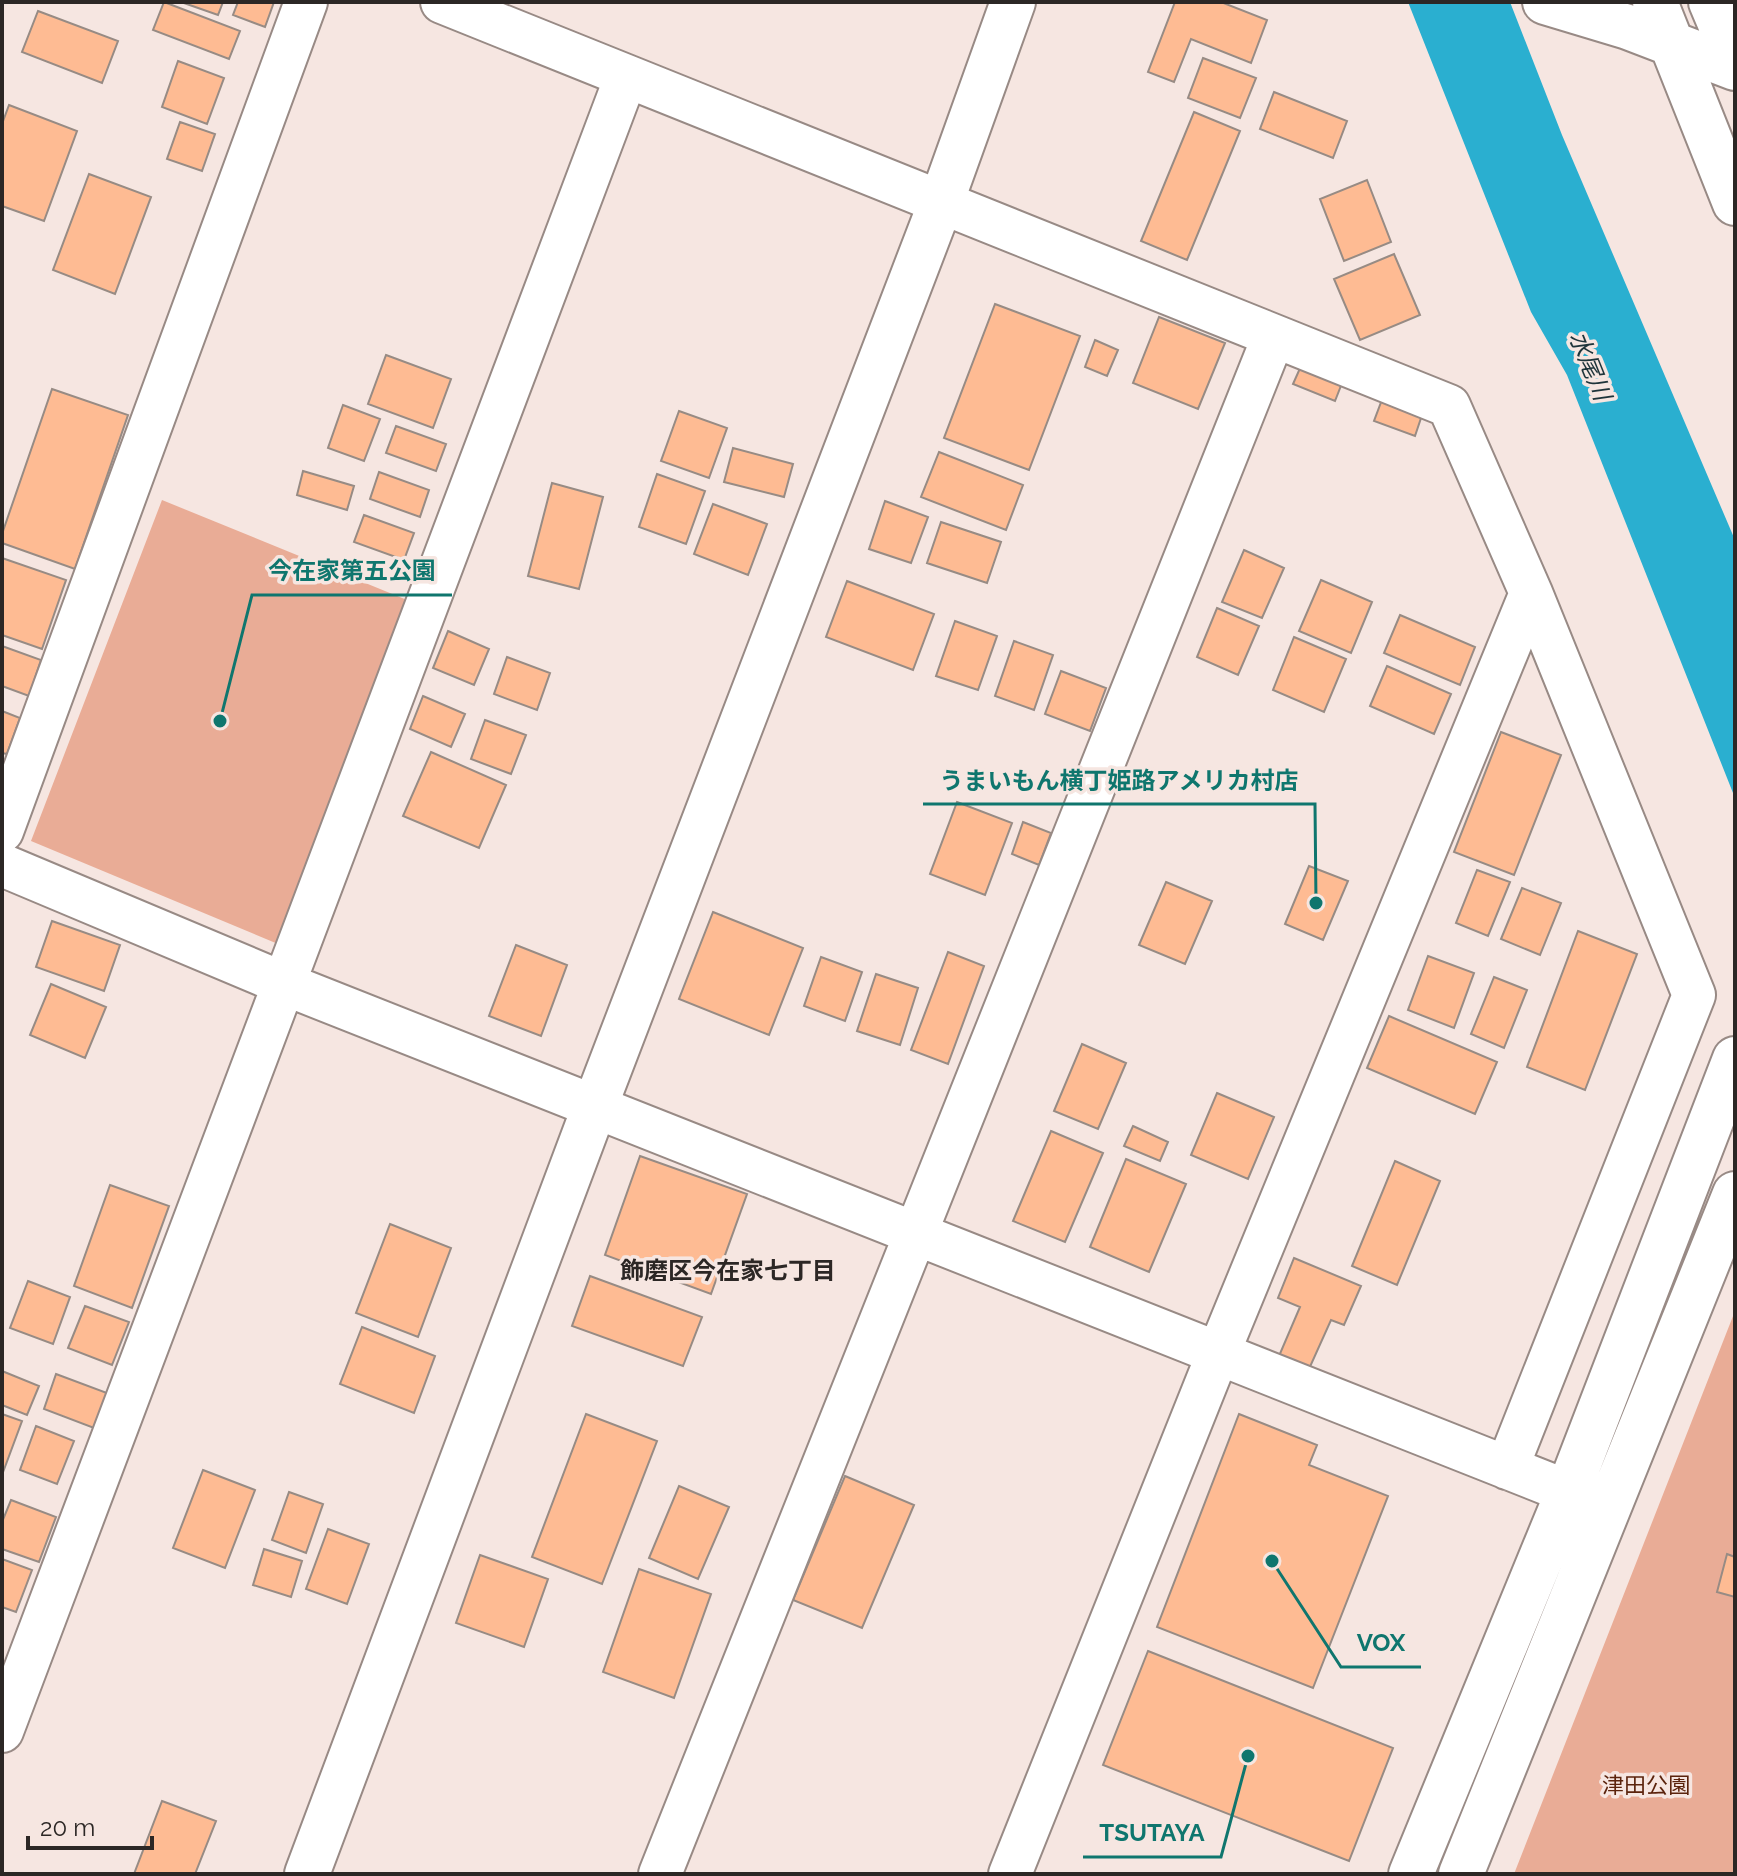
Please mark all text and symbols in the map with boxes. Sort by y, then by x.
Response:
water label: 水尾川 [1564,327,1619,407]
callout: 今在家第五公園 [252,547,452,595]
text: 今在家第五公園 [268,556,436,585]
callout: うまいもん横丁姫路アメリカ村店 [923,756,1315,804]
text: うまいもん横丁姫路アメリカ村店 [940,766,1298,795]
district label: 飾磨区今在家七丁目 [620,1256,836,1285]
callout: VOX [1341,1619,1421,1667]
text: VOX [1357,1628,1406,1657]
park label: 津田公園 [1602,1772,1690,1798]
scale bar [28,1800,152,1850]
callout: TSUTAYA [1083,1809,1221,1857]
text: 20 m [40,1813,95,1842]
text: TSUTAYA [1099,1818,1206,1847]

